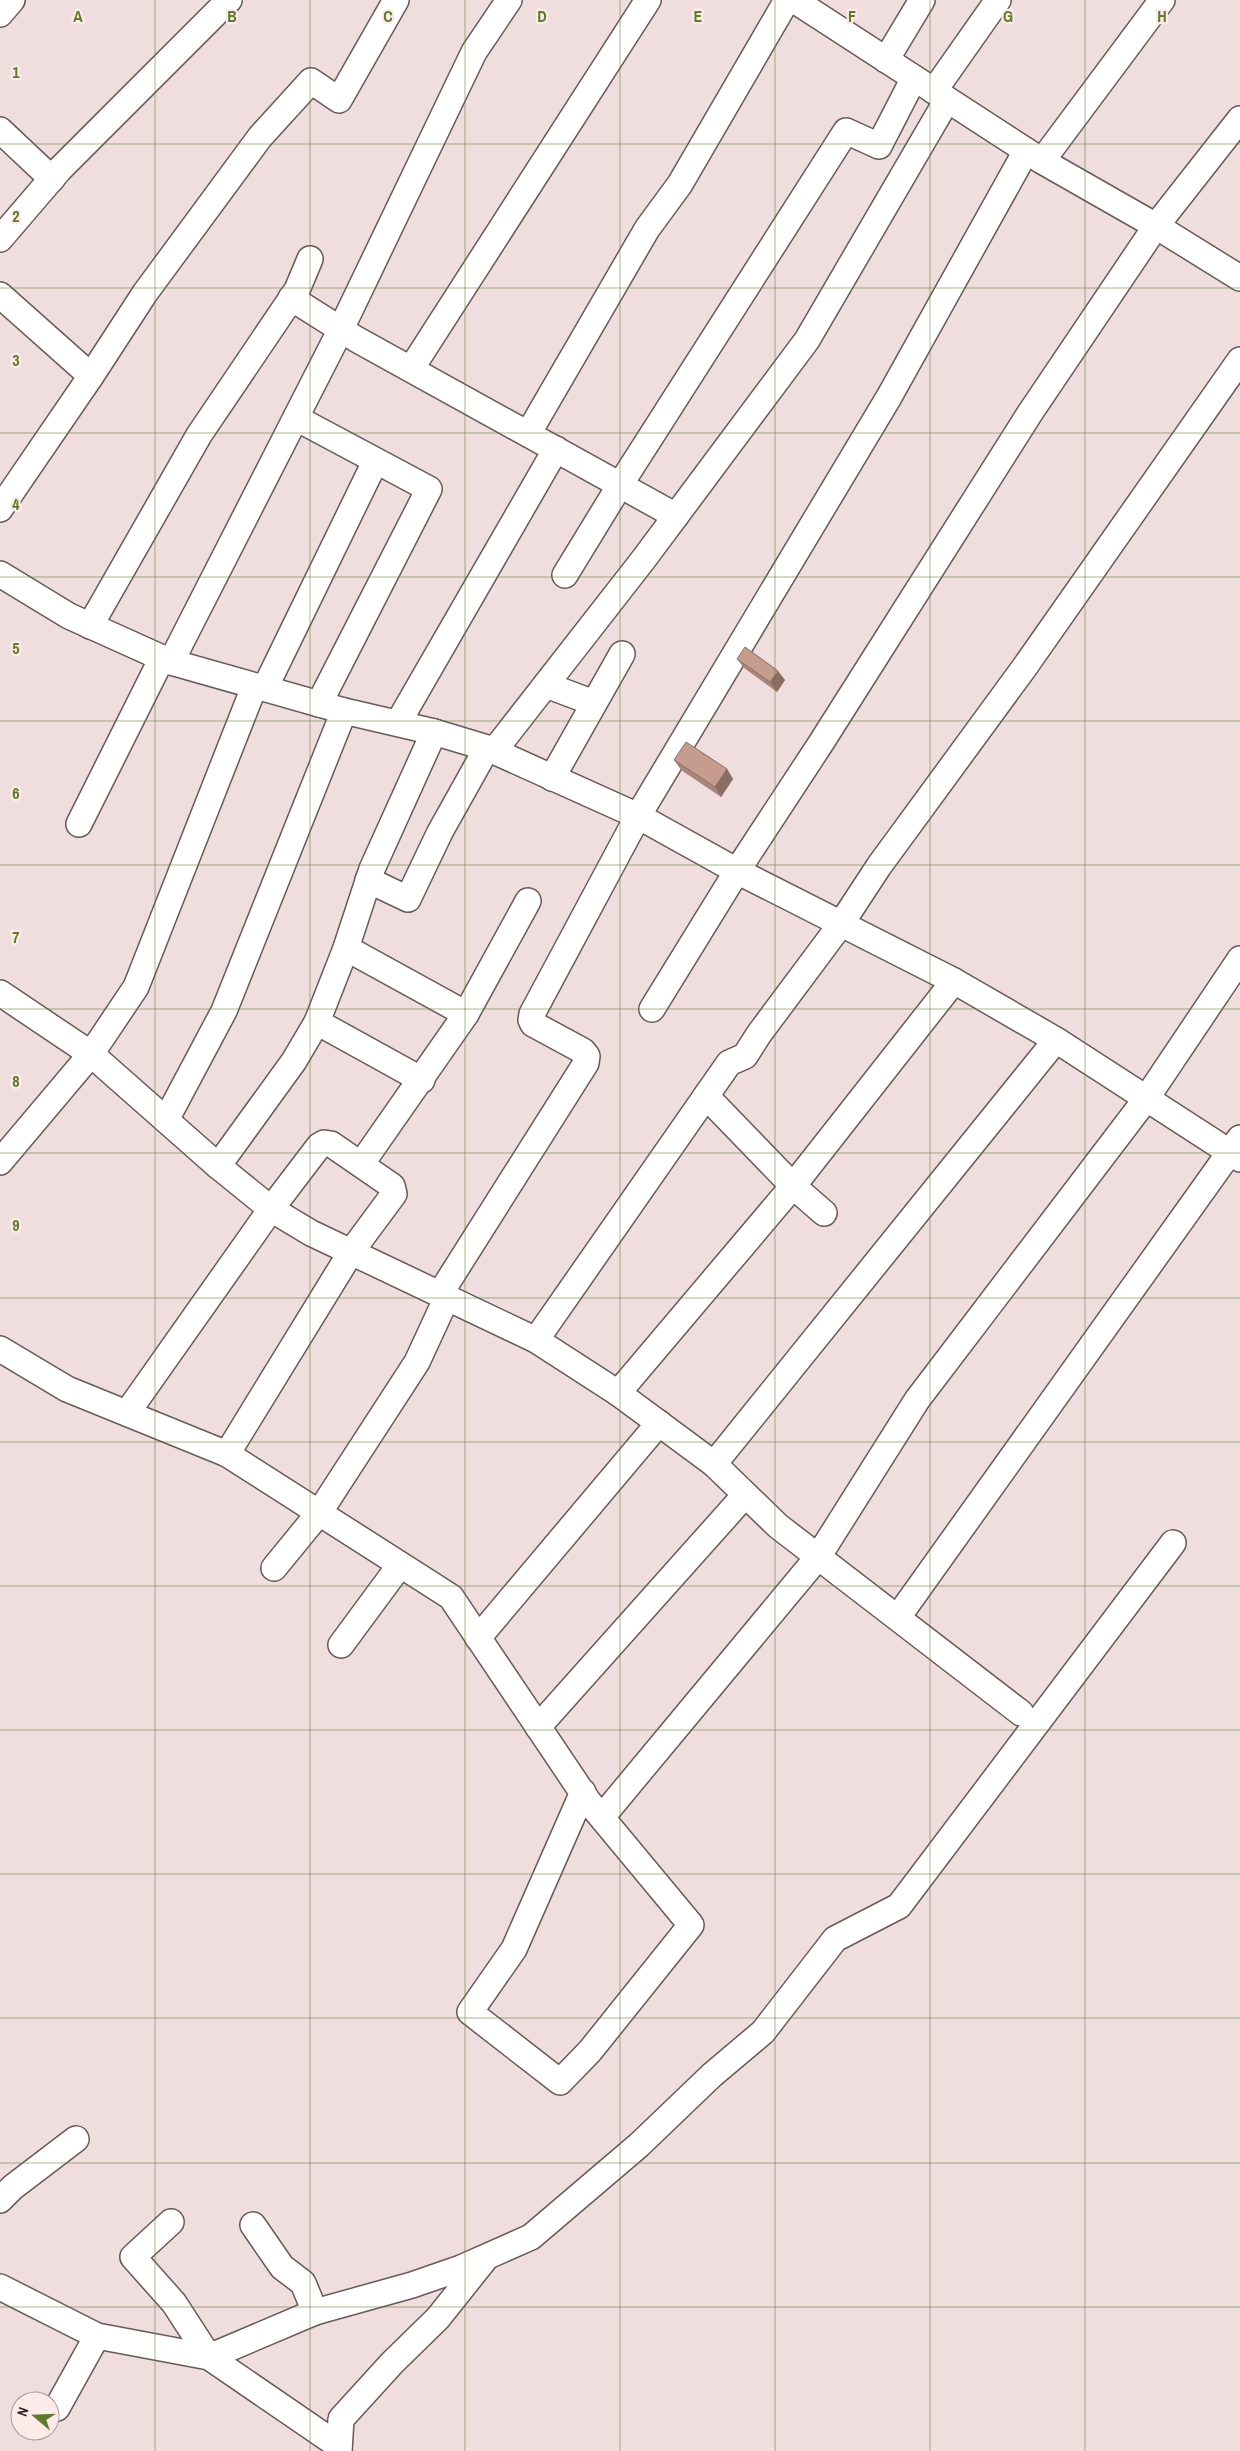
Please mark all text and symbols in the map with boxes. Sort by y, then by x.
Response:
text: A [73,5,83,27]
text: B [227,5,237,27]
text: C [383,5,393,27]
text: D [537,5,547,27]
text: E [694,5,703,27]
text: F [848,5,856,27]
text: G [1003,5,1013,27]
text: H [1157,5,1167,27]
text: 1 [12,61,20,83]
text: 2 [12,205,20,227]
text: 3 [12,349,20,371]
text: 4 [12,493,20,515]
text: 5 [12,637,20,659]
text: 6 [12,782,20,804]
text: 7 [12,926,20,948]
text: 8 [12,1070,20,1092]
text: 9 [12,1214,20,1236]
north arrow [10,2391,60,2441]
text: N [13,2405,33,2419]

